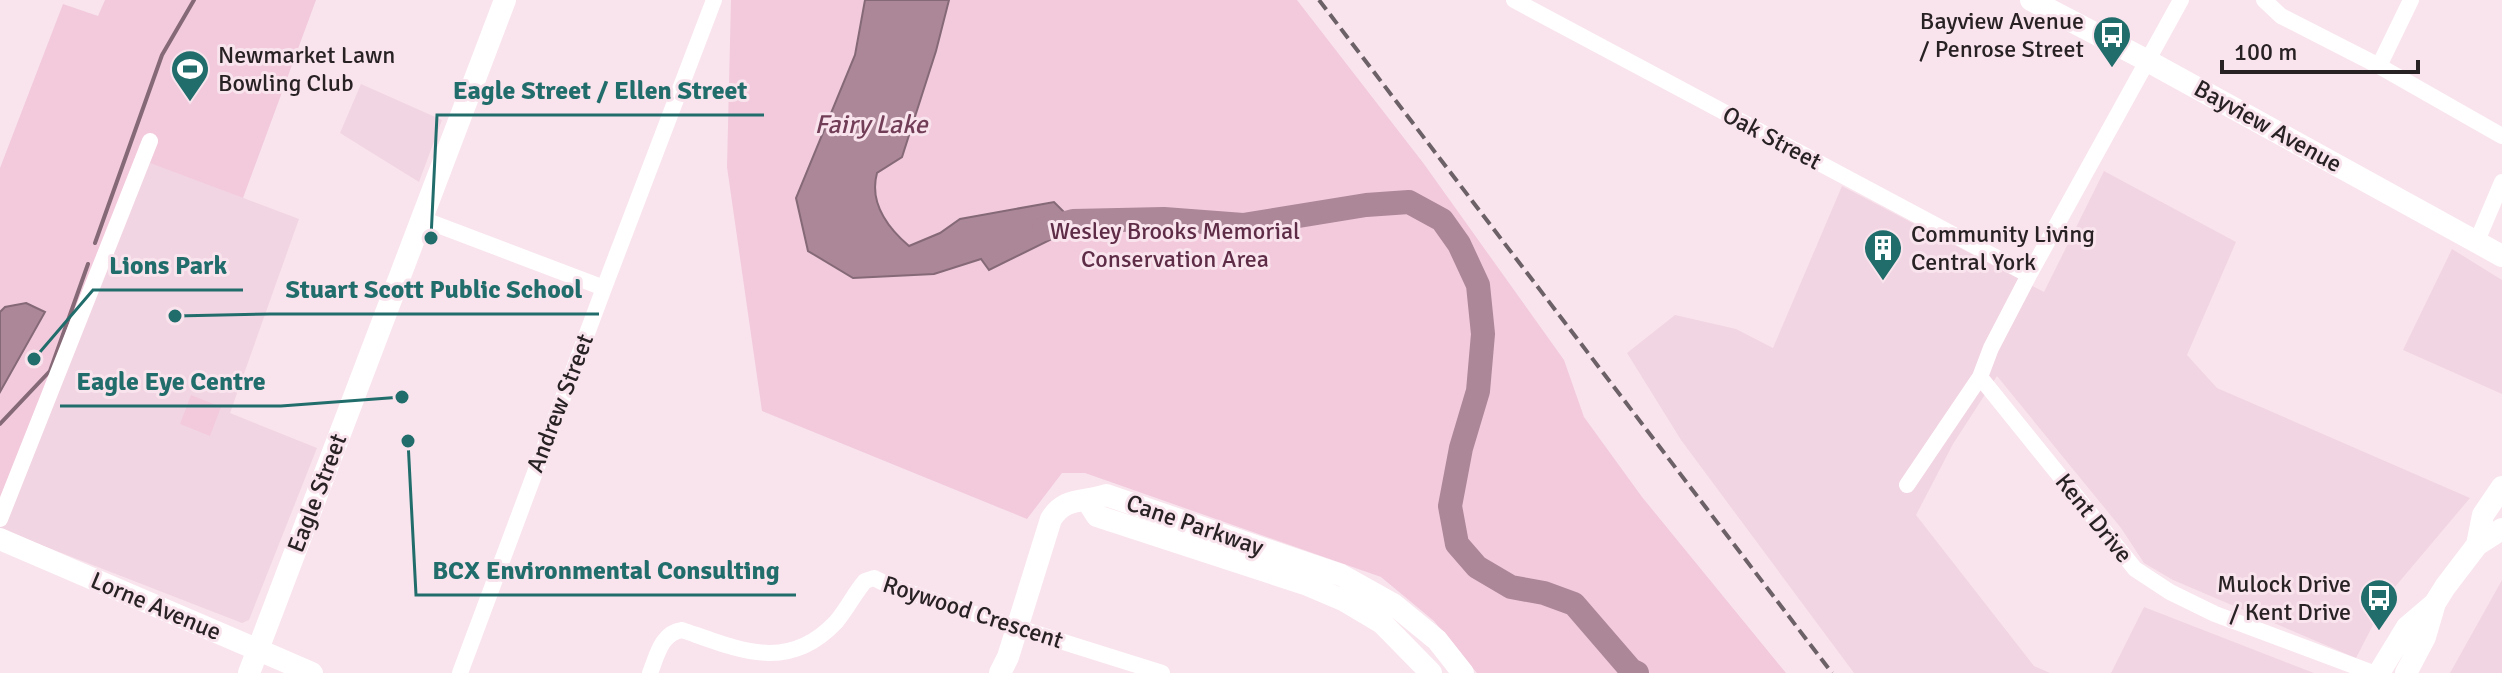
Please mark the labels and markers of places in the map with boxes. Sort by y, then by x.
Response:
place label: Bayview Avenue / Penrose Street [1919,6,2084,64]
bus stop icon: Bayview Avenue / Penrose Street [2091,14,2133,69]
place label: Newmarket Lawn Bowling Club [218,40,395,98]
sports icon: Newmarket Lawn Bowling Club [169,48,211,103]
callout: Eagle Street / Ellen Street [437,65,764,115]
place label: Community Living Central York [1911,219,2095,277]
building icon: Community Living Central York [1862,227,1904,282]
callout: Lions Park [93,240,243,290]
callout: Stuart Scott Public School [270,264,599,314]
callout: Eagle Eye Centre [60,356,281,406]
callout: BCX Environmental Consulting [416,545,796,595]
place label: Mulock Drive / Kent Drive [2217,569,2351,627]
bus stop icon: Mulock Drive / Kent Drive [2358,577,2400,632]

